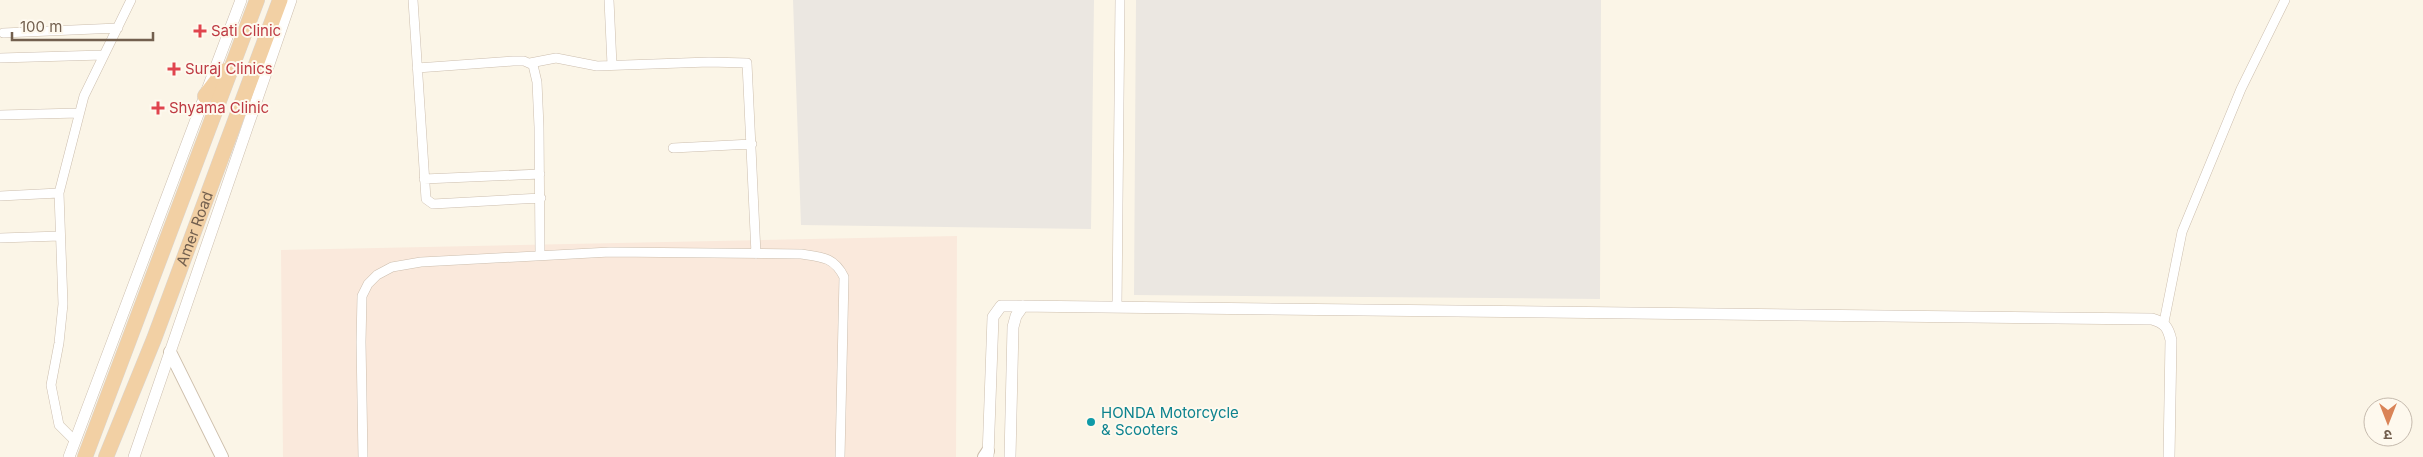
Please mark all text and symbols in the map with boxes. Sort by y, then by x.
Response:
scale bar [12,10,154,42]
text: 100 m [20,17,62,36]
place label: Sati Clinic [211,21,281,40]
marker: Sati Clinic [193,24,207,38]
place label: Suraj Clinics [185,59,273,78]
marker: Suraj Clinics [167,62,181,76]
place label: Shyama Clinic [169,98,269,117]
marker: Shyama Clinic [151,101,165,115]
street label: Amer Road [172,189,217,269]
north arrow [2363,397,2413,447]
place label: HONDA Motorcycle & Scooters [1101,403,1239,439]
marker: HONDA Motorcycle & Scooters [1085,416,1097,428]
text: उ [2383,427,2392,444]

